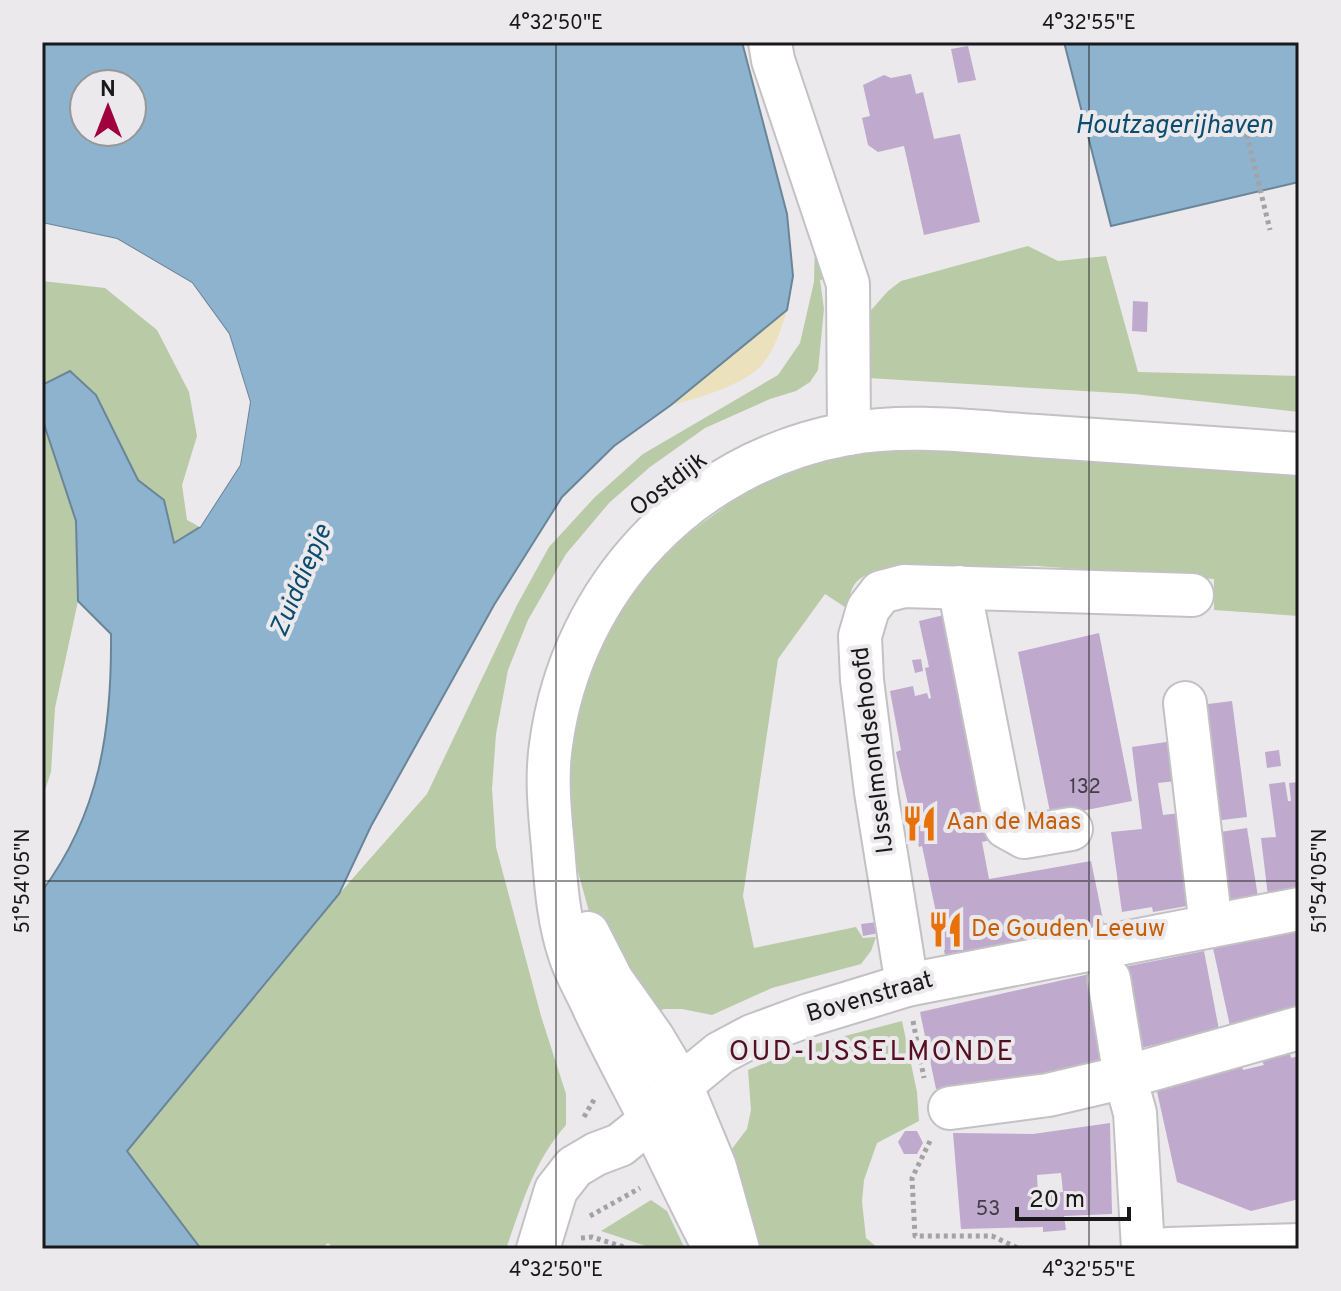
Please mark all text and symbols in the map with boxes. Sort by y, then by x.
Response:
text: 4°32'50"E [509,11,603,37]
text: 4°32'55"E [1042,11,1136,37]
north arrow [68,68,148,148]
text: N [100,77,116,104]
water label: Houtzagerijhaven [1075,110,1273,143]
street label: Oostdijk [624,446,714,524]
water label: Zuiddiepje [264,519,341,642]
street label: IJsselmondsehoofd [846,645,902,855]
house number: 132 [1069,775,1101,801]
restaurant icon: Aan de Maas [901,804,939,842]
place label: Aan de Maas [946,808,1082,838]
text: 51°54'05"N [11,828,37,934]
text: 51°54'05"N [1308,828,1334,934]
restaurant icon: De Gouden Leeuw [926,911,964,949]
place label: De Gouden Leeuw [971,915,1165,945]
street label: Bovenstraat [803,966,937,1030]
district label: OUD-IJSSELMONDE [729,1035,1015,1071]
scale bar [1017,1171,1129,1221]
text: 20 m [1029,1186,1085,1216]
house number: 53 [976,1197,1000,1223]
text: 4°32'50"E [509,1258,603,1284]
text: 4°32'55"E [1042,1258,1136,1284]

